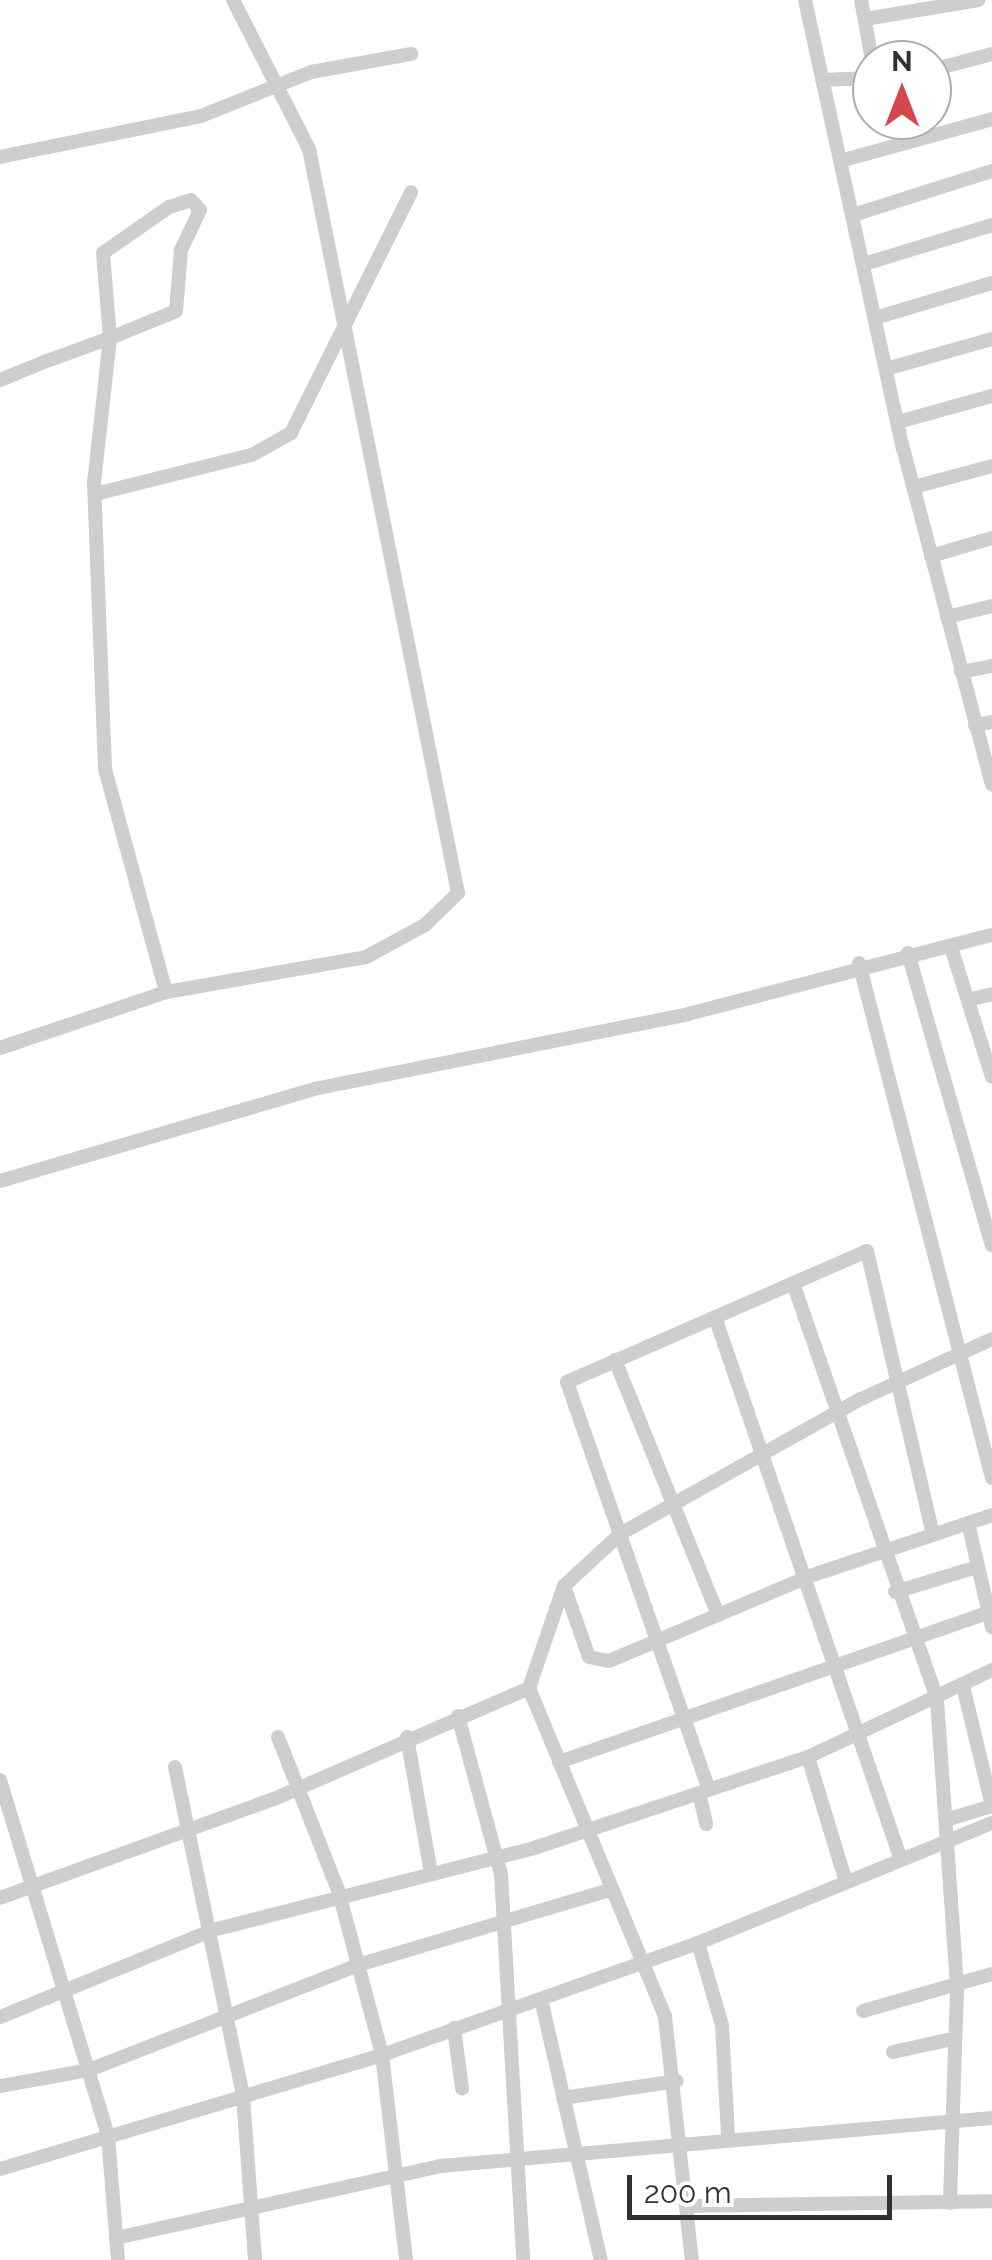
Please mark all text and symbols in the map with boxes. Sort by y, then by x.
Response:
north arrow [852,40,952,140]
text: N [891,45,913,78]
scale bar [632,2155,897,2217]
text: 200 m [644,2175,732,2210]

